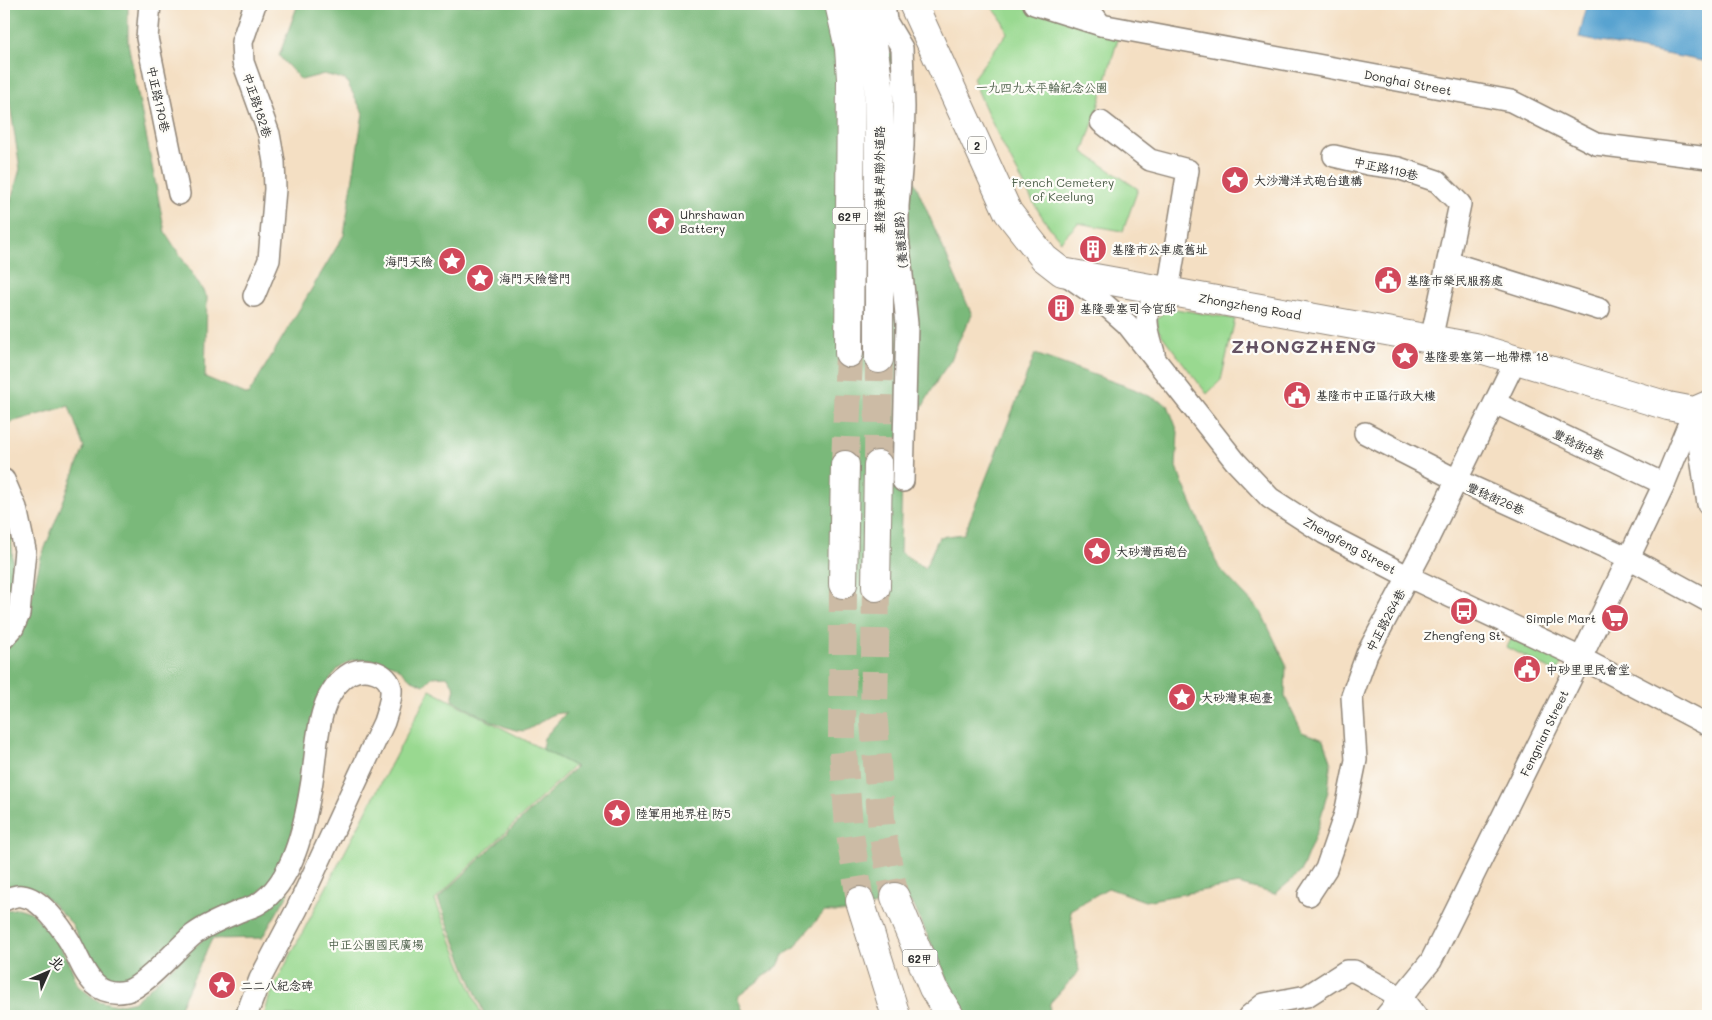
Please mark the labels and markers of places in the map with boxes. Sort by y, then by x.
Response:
place icon: 大沙灣洋式砲台遺構 [1220,165,1250,195]
place label: 大沙灣洋式砲台遺構 [1254,172,1363,188]
place icon: Uhrshawan Battery [646,206,676,236]
place label: Uhrshawan Battery [680,206,744,236]
building icon: 基隆市公車處舊址 [1078,234,1108,264]
place label: 基隆市公車處舊址 [1112,241,1208,257]
place icon: 海門天險 [437,246,467,276]
place label: 海門天險 [385,253,433,269]
place icon: 海門天險營門 [465,263,495,293]
public building icon: 基隆市榮民服務處 [1373,265,1403,295]
place label: 海門天險營門 [499,270,571,286]
place label: 基隆市榮民服務處 [1407,272,1503,288]
building icon: 基隆要塞司令官邸 [1046,293,1076,323]
place label: 基隆要塞司令官邸 [1080,300,1176,316]
place icon: 基隆要塞第一地帶標 18 [1390,341,1420,371]
place label: 基隆要塞第一地帶標 18 [1424,348,1548,364]
public building icon: 基隆市中正區行政大樓 [1282,380,1312,410]
place label: 基隆市中正區行政大樓 [1316,387,1436,403]
place icon: 大砂灣西砲台 [1082,536,1112,566]
place label: 大砂灣西砲台 [1116,543,1188,559]
bus stop icon: Zhengfeng St. [1449,596,1479,626]
supermarket icon: Simple Mart [1600,603,1630,633]
place label: Simple Mart [1526,610,1596,626]
place label: Zhengfeng St. [1423,627,1505,643]
public building icon: 中砂里里民會堂 [1512,654,1542,684]
place label: 中砂里里民會堂 [1546,661,1630,677]
place icon: 大砂灣東砲臺 [1167,682,1197,712]
place label: 大砂灣東砲臺 [1201,689,1273,705]
place icon: 陸軍用地界柱 防5 [602,798,632,828]
place label: 陸軍用地界柱 防5 [636,805,731,821]
place icon: 二二八紀念碑 [207,970,237,1000]
place label: 二二八紀念碑 [241,977,313,993]

